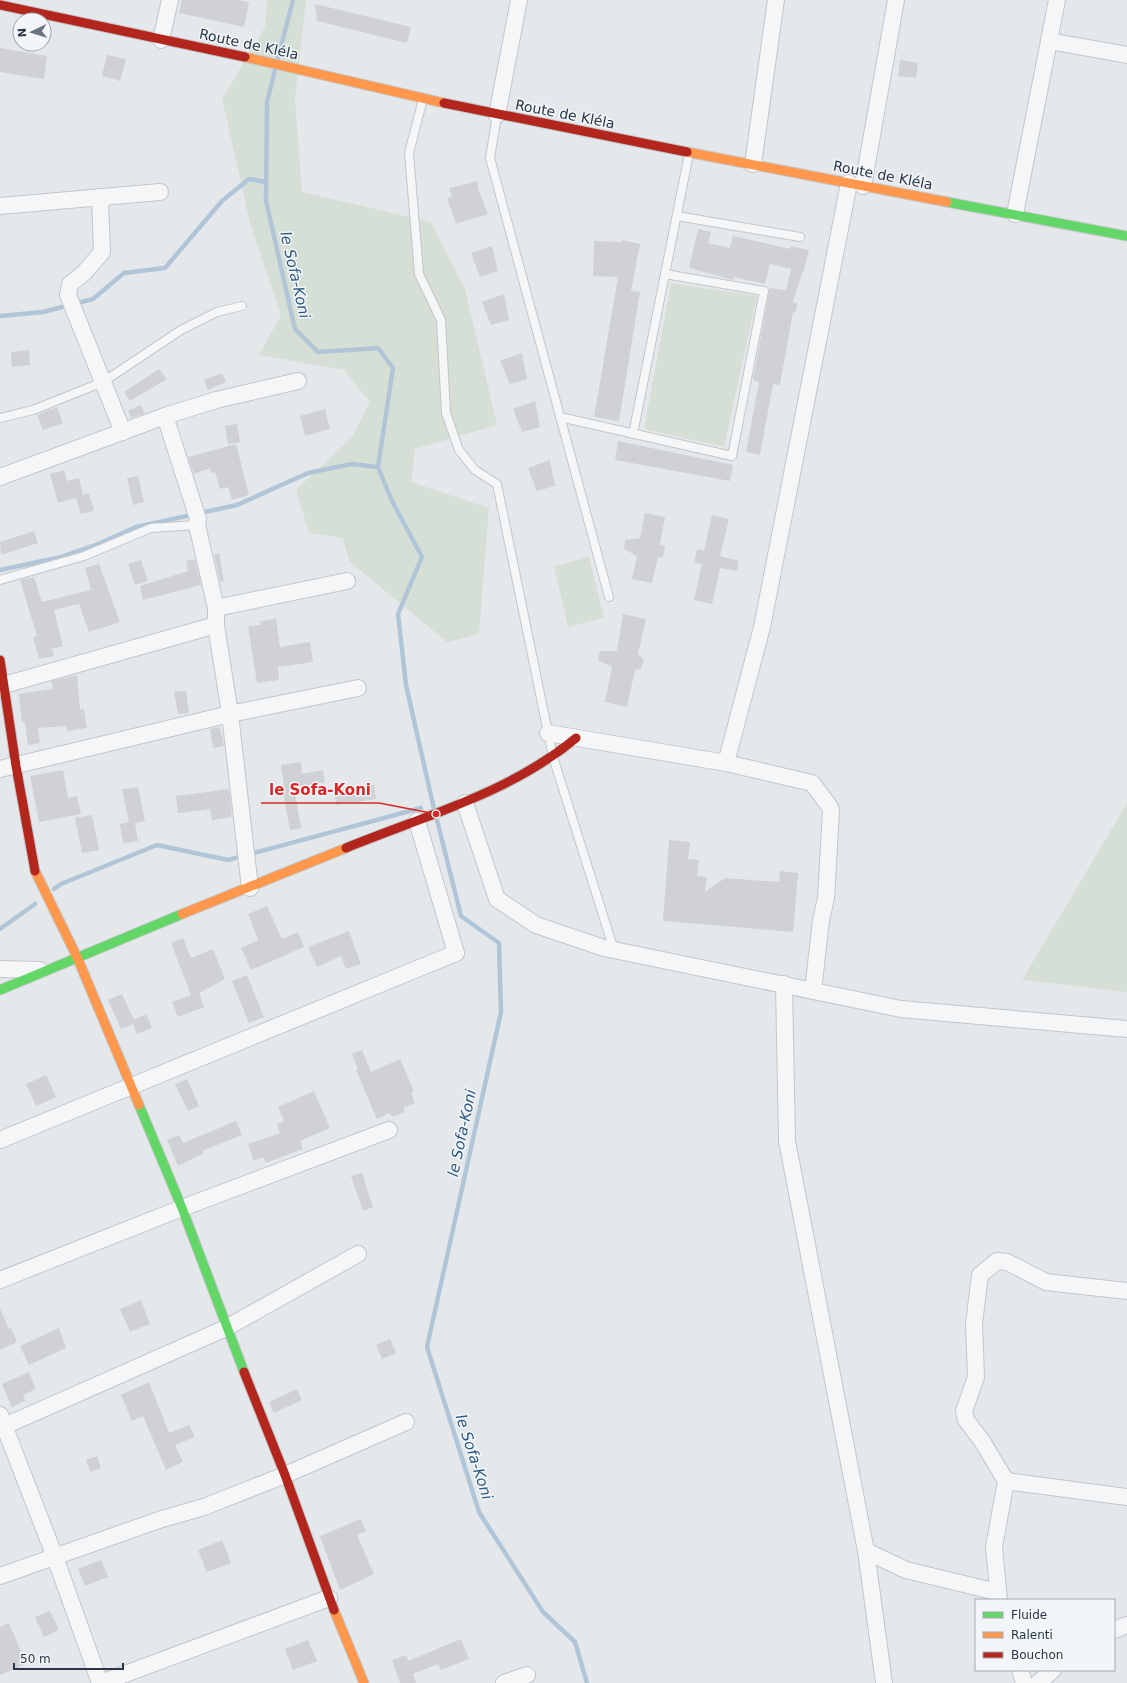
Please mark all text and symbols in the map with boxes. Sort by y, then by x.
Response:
north arrow [12,12,52,52]
street label: Route de Kléla [198,26,300,62]
text: N [16,28,29,38]
street label: Route de Kléla [514,96,616,132]
street label: Route de Kléla [832,157,934,193]
water label: le Sofa-Koni [276,230,314,321]
callout: le Sofa-Koni [261,776,379,803]
text: le Sofa-Koni [269,781,371,799]
water label: le Sofa-Koni [444,1087,480,1178]
water label: le Sofa-Koni [452,1412,497,1503]
legend [975,1599,1115,1671]
text: Fluide [1011,1608,1047,1622]
text: Ralenti [1011,1628,1053,1642]
scale bar [14,1645,123,1671]
text: Bouchon [1011,1648,1063,1662]
text: 50 m [20,1652,51,1666]

